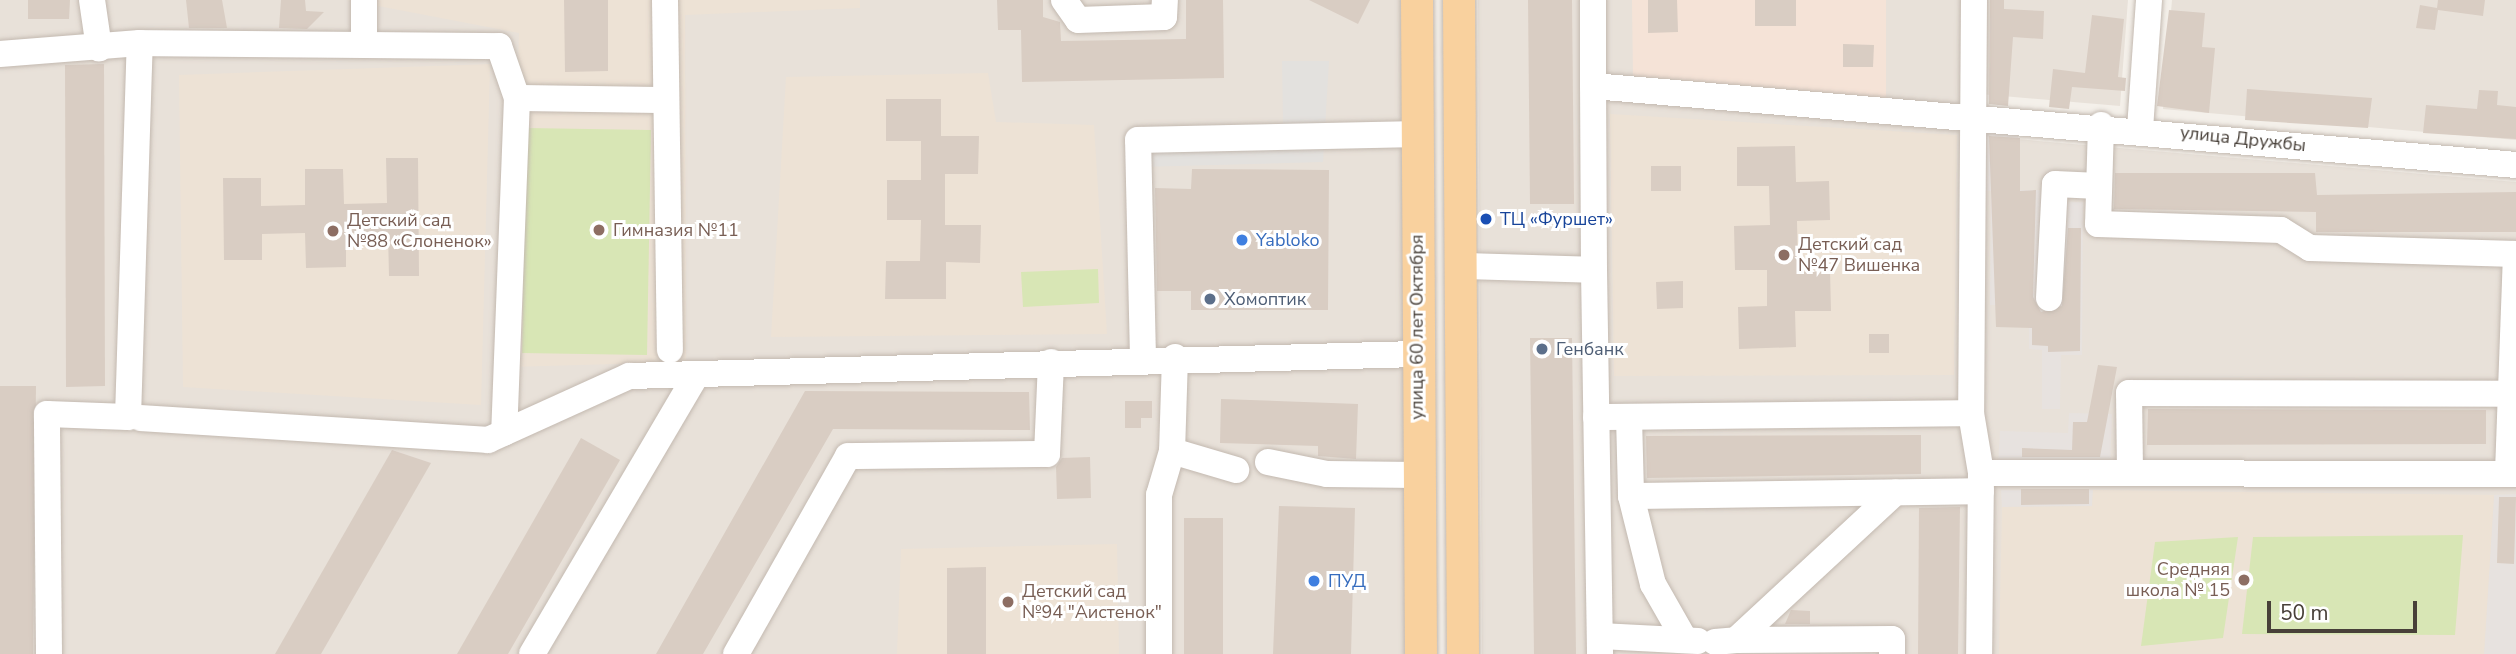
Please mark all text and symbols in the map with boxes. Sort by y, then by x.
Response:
street label: улица Дружбы [2179,122,2307,156]
place label: ТЦ «Фуршет» [1500,208,1613,230]
place label: Детский сад №88 «Слоненок» [347,210,492,252]
marker: ТЦ «Фуршет» [1478,211,1494,227]
place label: Гимназия №11 [613,219,739,241]
marker: Гимназия №11 [591,222,607,238]
marker: Детский сад №88 «Слоненок» [325,223,341,239]
place label: Yabloko [1256,229,1319,251]
marker: Yabloko [1234,232,1250,248]
street label: улица 60 лет Октября [1406,234,1428,420]
place label: Детский сад №47 Вишенка [1798,234,1920,276]
marker: Детский сад №47 Вишенка [1776,247,1792,263]
place label: Хомоптик [1224,288,1306,310]
marker: Хомоптик [1202,291,1218,307]
place label: Генбанк [1556,338,1624,360]
marker: Генбанк [1534,341,1550,357]
place label: Средняя школа № 15 [2126,559,2230,602]
place label: ПУД [1328,570,1366,592]
marker: Средняя школа № 15 [2236,572,2252,588]
marker: ПУД [1306,573,1322,589]
place label: Детский сад №94 "Аистенок" [1022,581,1162,624]
scale bar [2271,588,2422,632]
marker: Детский сад №94 "Аистенок" [1000,594,1016,610]
text: 50 m [2280,599,2329,627]

